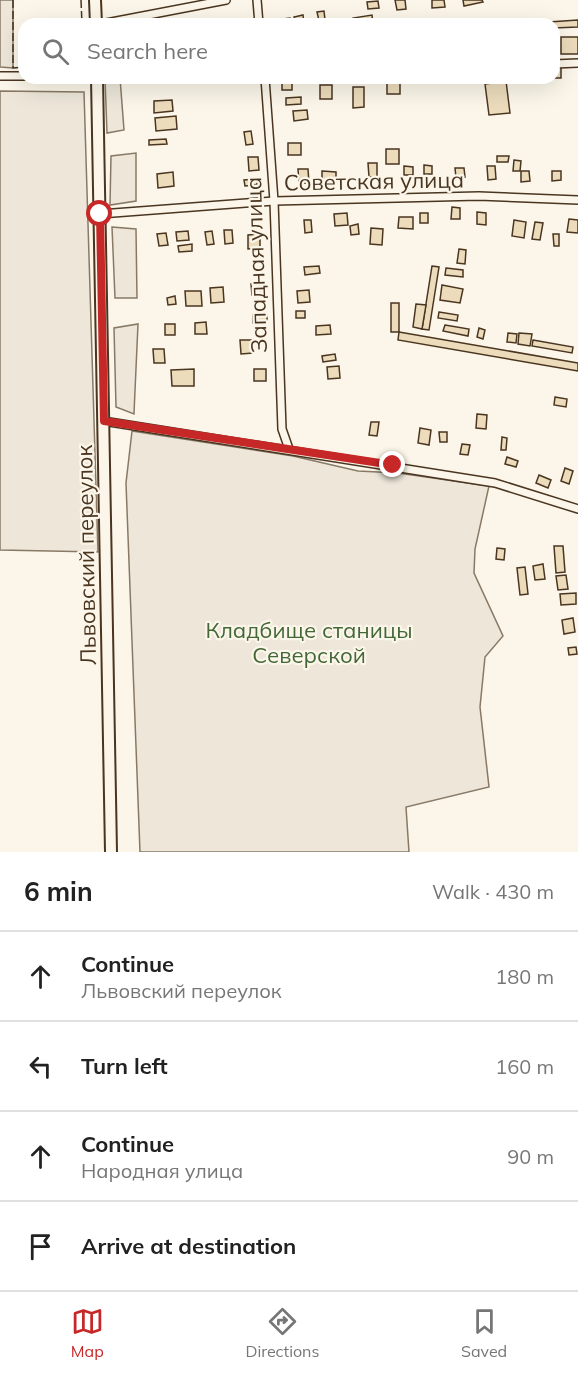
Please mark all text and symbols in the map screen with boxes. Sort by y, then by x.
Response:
search box [18,18,560,84]
icon: search [39,35,72,68]
text: Search here [87,37,208,65]
street label: Советская улица [284,165,464,197]
street label: Западная улица [239,176,273,354]
route start [86,200,112,226]
street label: Львовский переулок [70,444,102,666]
route end [379,451,405,477]
park label: Кладбище станицы Северской [205,616,413,669]
text: 6 min [24,875,93,908]
text: Walk · 430 m [432,879,554,904]
text: Continue [81,950,174,978]
icon: ahead [24,960,57,993]
text: 180 m [495,964,554,989]
text: Львовский переулок [81,978,282,1003]
icon: left [24,1050,57,1083]
text: Turn left [81,1052,168,1080]
text: 160 m [495,1054,554,1079]
text: Continue [81,1130,174,1158]
icon: ahead [24,1140,57,1173]
text: 90 m [507,1144,554,1169]
text: Народная улица [81,1158,243,1183]
icon: arrive [24,1230,57,1263]
text: Arrive at destination [81,1232,296,1260]
tab: Map [71,1305,104,1361]
tab: Directions [245,1305,319,1361]
tab: Saved [461,1305,507,1361]

